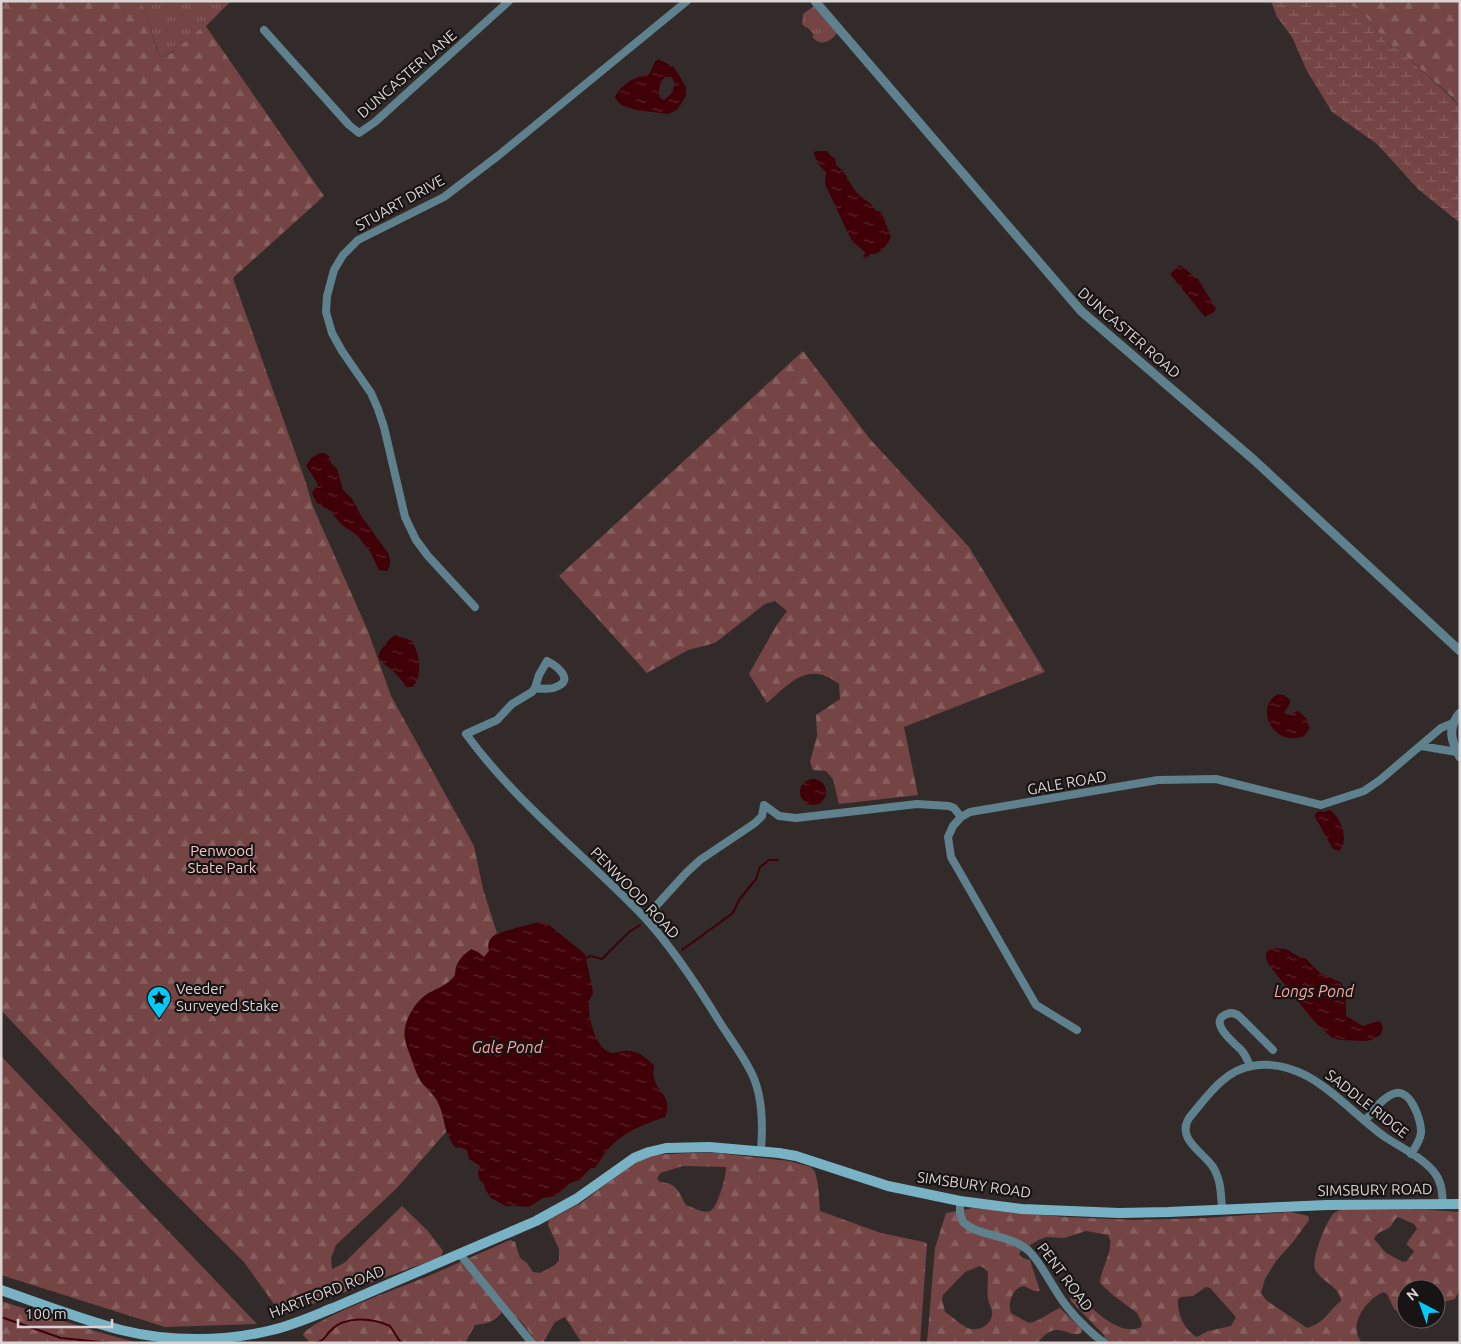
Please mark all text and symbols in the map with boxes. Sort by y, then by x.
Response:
street label: DUNCASTER LANE [354,26,460,121]
street label: STUART DRIVE [352,171,447,234]
street label: DUNCASTER ROAD [1075,284,1184,382]
street label: GALE ROAD [1026,767,1108,798]
park label: Penwood State Park [188,842,257,876]
street label: PENWOOD ROAD [587,843,683,942]
place label: Veeder Surveyed Stake [176,980,279,1014]
water label: Longs Pond [1274,982,1355,1000]
place icon: Veeder Surveyed Stake [146,985,172,1019]
water label: Gale Pond [471,1038,544,1056]
street label: SADDLE RIDGE [1323,1066,1412,1141]
street label: SIMSBURY ROAD [916,1168,1032,1201]
street label: SIMSBURY ROAD [1317,1180,1433,1199]
street label: PENT ROAD [1034,1239,1097,1314]
street label: HARTFORD ROAD [267,1262,387,1321]
north arrow [1396,1279,1446,1329]
text: N [1403,1285,1422,1304]
scale bar [18,1296,111,1328]
text: 100 m [25,1305,67,1322]

